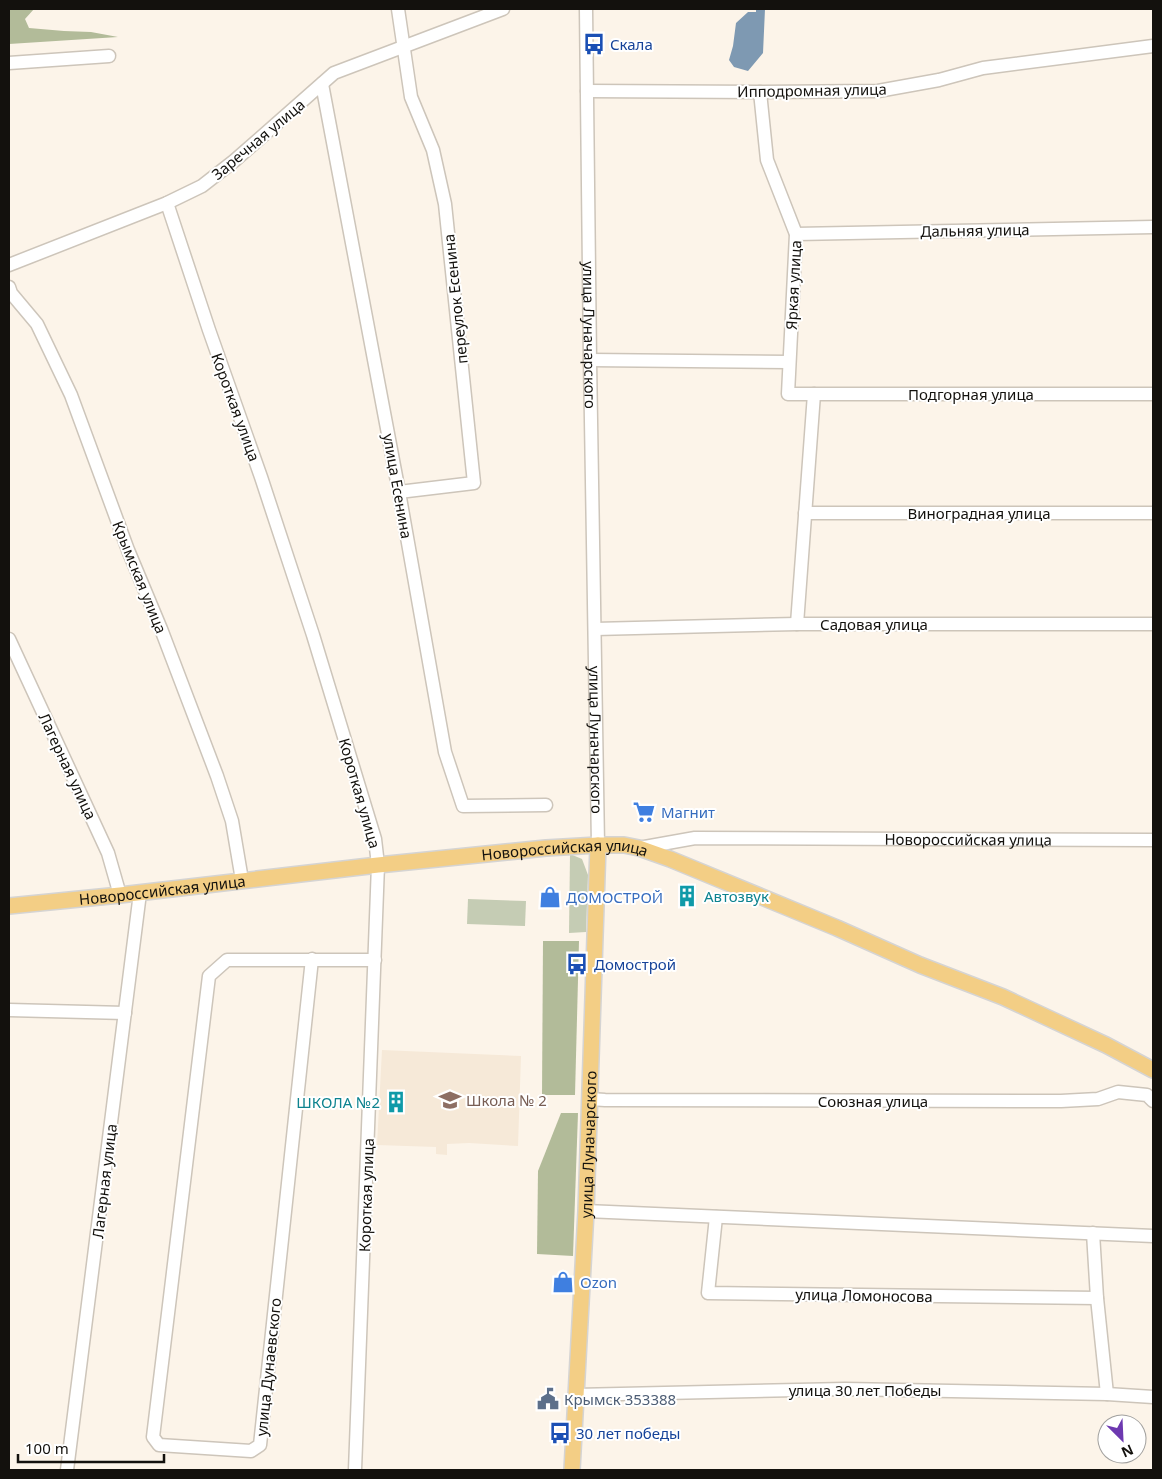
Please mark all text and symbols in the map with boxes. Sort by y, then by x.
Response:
bus stop icon: Скала [581,31,607,57]
place label: Скала [610,34,653,54]
street label: Ипподромная улица [737,79,887,101]
street label: Заречная улица [207,94,309,184]
street label: Дальняя улица [920,219,1030,241]
street label: переулок Есенина [438,233,472,365]
street label: Яркая улица [781,240,805,330]
street label: улица Луначарского [579,261,601,409]
street label: Короткая улица [207,350,265,464]
street label: Подгорная улица [908,384,1034,404]
street label: улица Есенина [379,432,417,540]
street label: Виноградная улица [908,503,1050,523]
street label: Крымская улица [108,518,172,636]
street label: Садовая улица [820,614,928,634]
street label: улица Луначарского [585,666,607,814]
street label: Лагерная улица [35,710,101,822]
street label: Короткая улица [335,735,385,851]
supermarket icon: Магнит [631,799,657,825]
place label: Магнит [661,802,715,822]
street label: Новороссийская улица [884,829,1052,850]
street label: Новороссийская улица [480,835,651,864]
street label: Новороссийская улица [78,870,246,909]
building icon: Автозвук [674,883,700,909]
shop icon: ДОМОСТРОЙ [537,884,563,910]
place label: Автозвук [704,886,769,906]
place label: ДОМОСТРОЙ [566,887,663,907]
bus stop icon: Домострой [564,951,590,977]
place label: Домострой [594,954,676,974]
street label: улица Луначарского [576,1070,601,1219]
school or university icon: Школа № 2 [437,1087,463,1113]
building icon: ШКОЛА №2 [383,1089,409,1115]
place label: Школа № 2 [466,1090,547,1110]
street label: Союзная улица [818,1091,928,1111]
place label: ШКОЛА №2 [296,1092,380,1112]
street label: Лагерная улица [87,1123,121,1239]
street label: Короткая улица [354,1138,378,1252]
shop icon: Ozon [550,1269,576,1295]
place label: Ozon [580,1272,617,1292]
street label: улица Ломоносова [795,1284,933,1306]
street label: улица Дунаевского [251,1297,285,1437]
street label: улица 30 лет Победы [789,1380,941,1400]
public building icon: Крымск 353388 [535,1386,561,1412]
place label: Крымск 353388 [564,1389,676,1409]
north arrow [1097,1414,1147,1464]
bus stop icon: 30 лет победы [547,1420,573,1446]
place label: 30 лет победы [576,1423,680,1443]
scale bar [18,1432,164,1464]
text: 100 m [25,1438,69,1458]
text: N [1118,1440,1137,1462]

